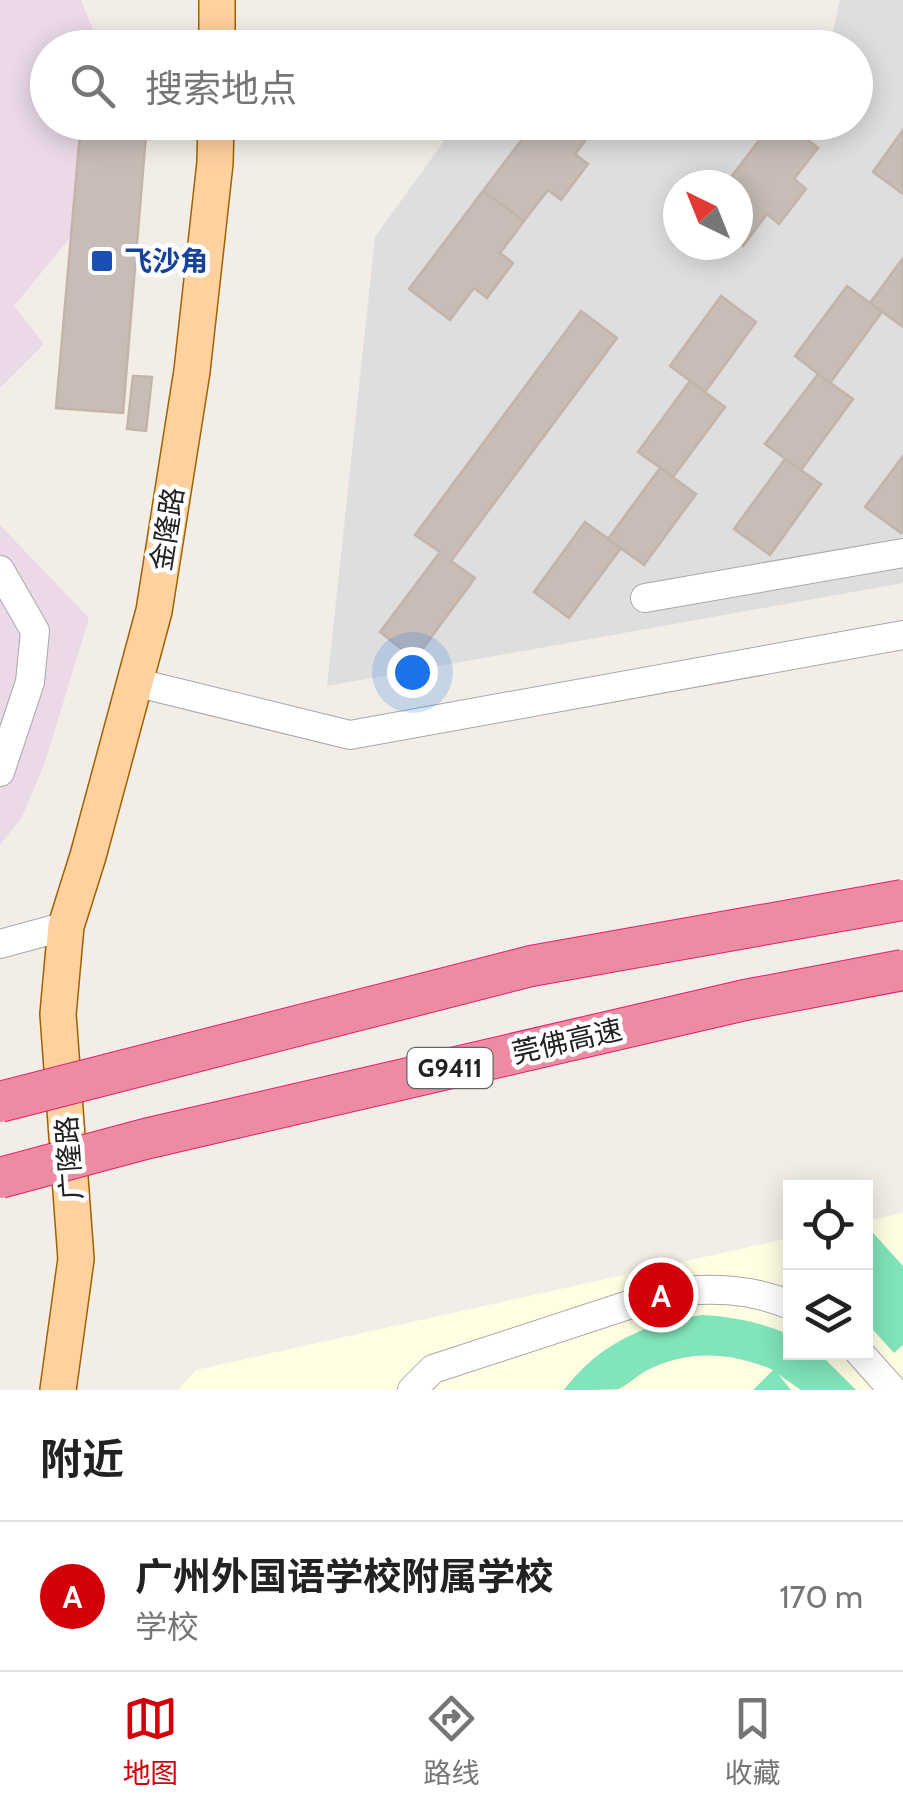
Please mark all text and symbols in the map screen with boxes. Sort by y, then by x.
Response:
search box [30,30,873,140]
icon: search [65,58,120,113]
text: 搜索地点 [145,65,297,112]
north arrow [663,170,753,260]
place label: 飞沙角 [124,244,208,278]
marker: 飞沙角 [89,248,115,274]
street label: 金隆路 [144,485,190,573]
your location [387,647,438,698]
street label: 莞佛高速 [509,1012,625,1070]
road number: G9411 [408,1048,492,1088]
street label: 广隆路 [49,1115,89,1201]
map controls [783,1180,873,1360]
button: locate [783,1180,873,1270]
pin: A [628,1258,694,1332]
button: layers [783,1270,873,1360]
text: 附近 [40,1433,124,1485]
text: 广州外国语学校附属学校 [135,1553,553,1600]
text: A [62,1577,83,1616]
text: 170 m [779,1577,863,1616]
text: 学校 [135,1607,199,1646]
tab: 地图 [122,1691,179,1791]
tab: 路线 [423,1691,480,1791]
tab: 收藏 [724,1691,781,1791]

